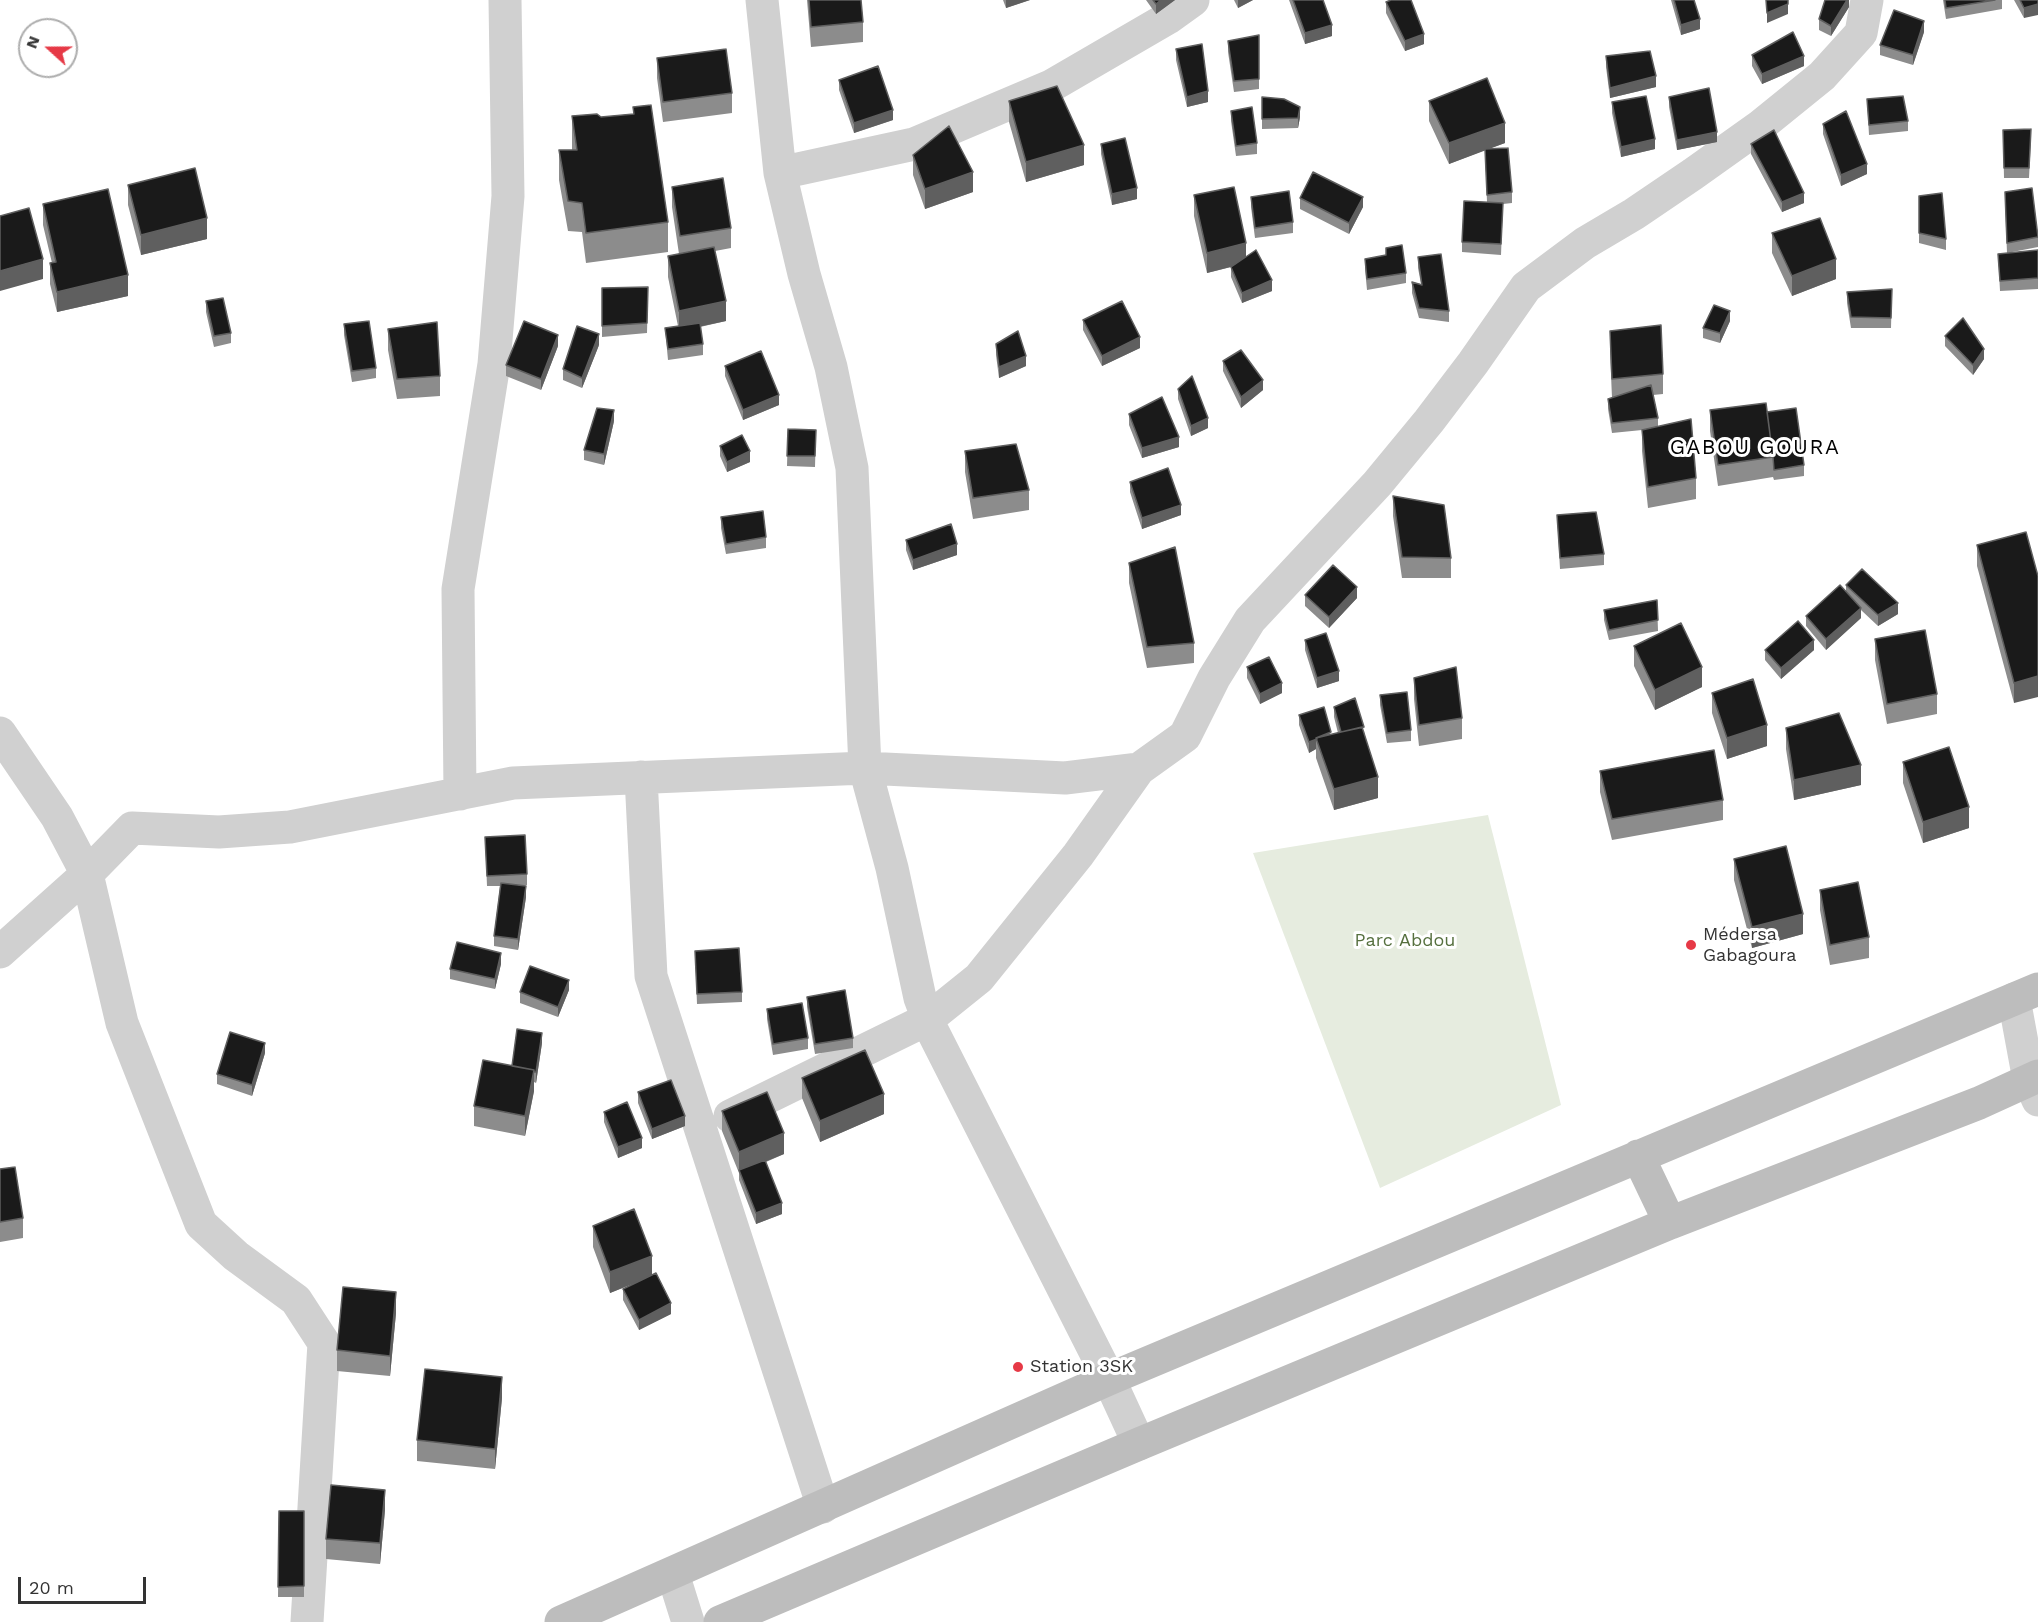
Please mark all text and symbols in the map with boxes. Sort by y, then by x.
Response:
north arrow [18,18,78,78]
text: N [22,33,44,51]
district label: GABOU GOURA [1670,435,1840,461]
place label: Médersa Gabagoura [1703,924,1796,966]
park label: Parc Abdou [1355,930,1455,952]
marker: Médersa Gabagoura [1684,938,1698,952]
place label: Station 3SK [1030,1356,1133,1378]
marker: Station 3SK [1011,1360,1025,1374]
scale bar [21,1565,148,1603]
text: 20 m [29,1577,74,1598]

